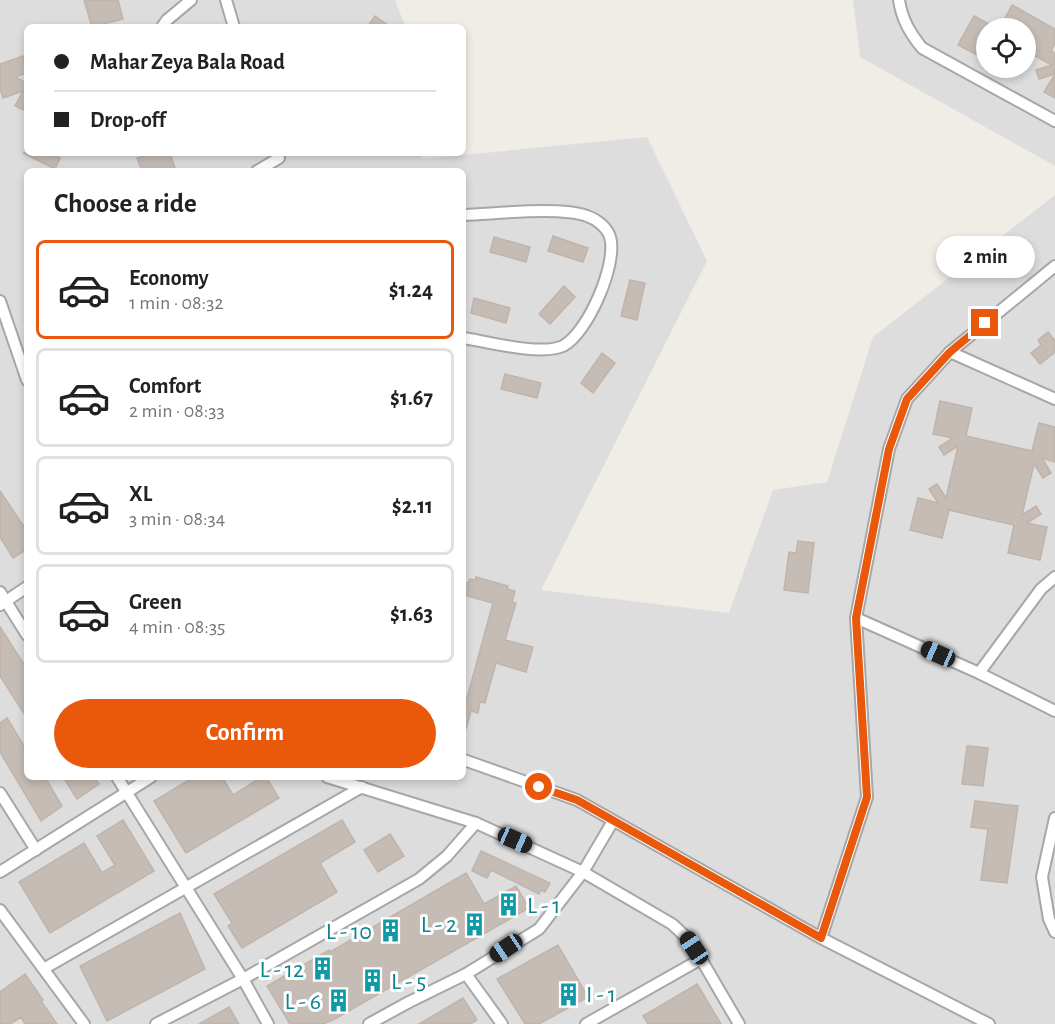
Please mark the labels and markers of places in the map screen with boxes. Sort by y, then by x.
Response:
building icon: L - 1 [496,892,522,918]
place label: L - 1 [527,894,561,918]
building icon: L - 2 [462,911,488,937]
place label: L - 2 [421,913,457,937]
building icon: L - 10 [377,918,403,944]
place label: L - 10 [326,920,372,944]
building icon: L - 12 [309,956,335,982]
place label: L - 12 [260,958,304,982]
building icon: L - 5 [360,968,386,994]
place label: L - 5 [391,970,426,994]
building icon: I - 1 [555,981,581,1007]
place label: I - 1 [586,983,616,1007]
building icon: L - 6 [326,988,352,1014]
place label: L - 6 [284,990,321,1014]

